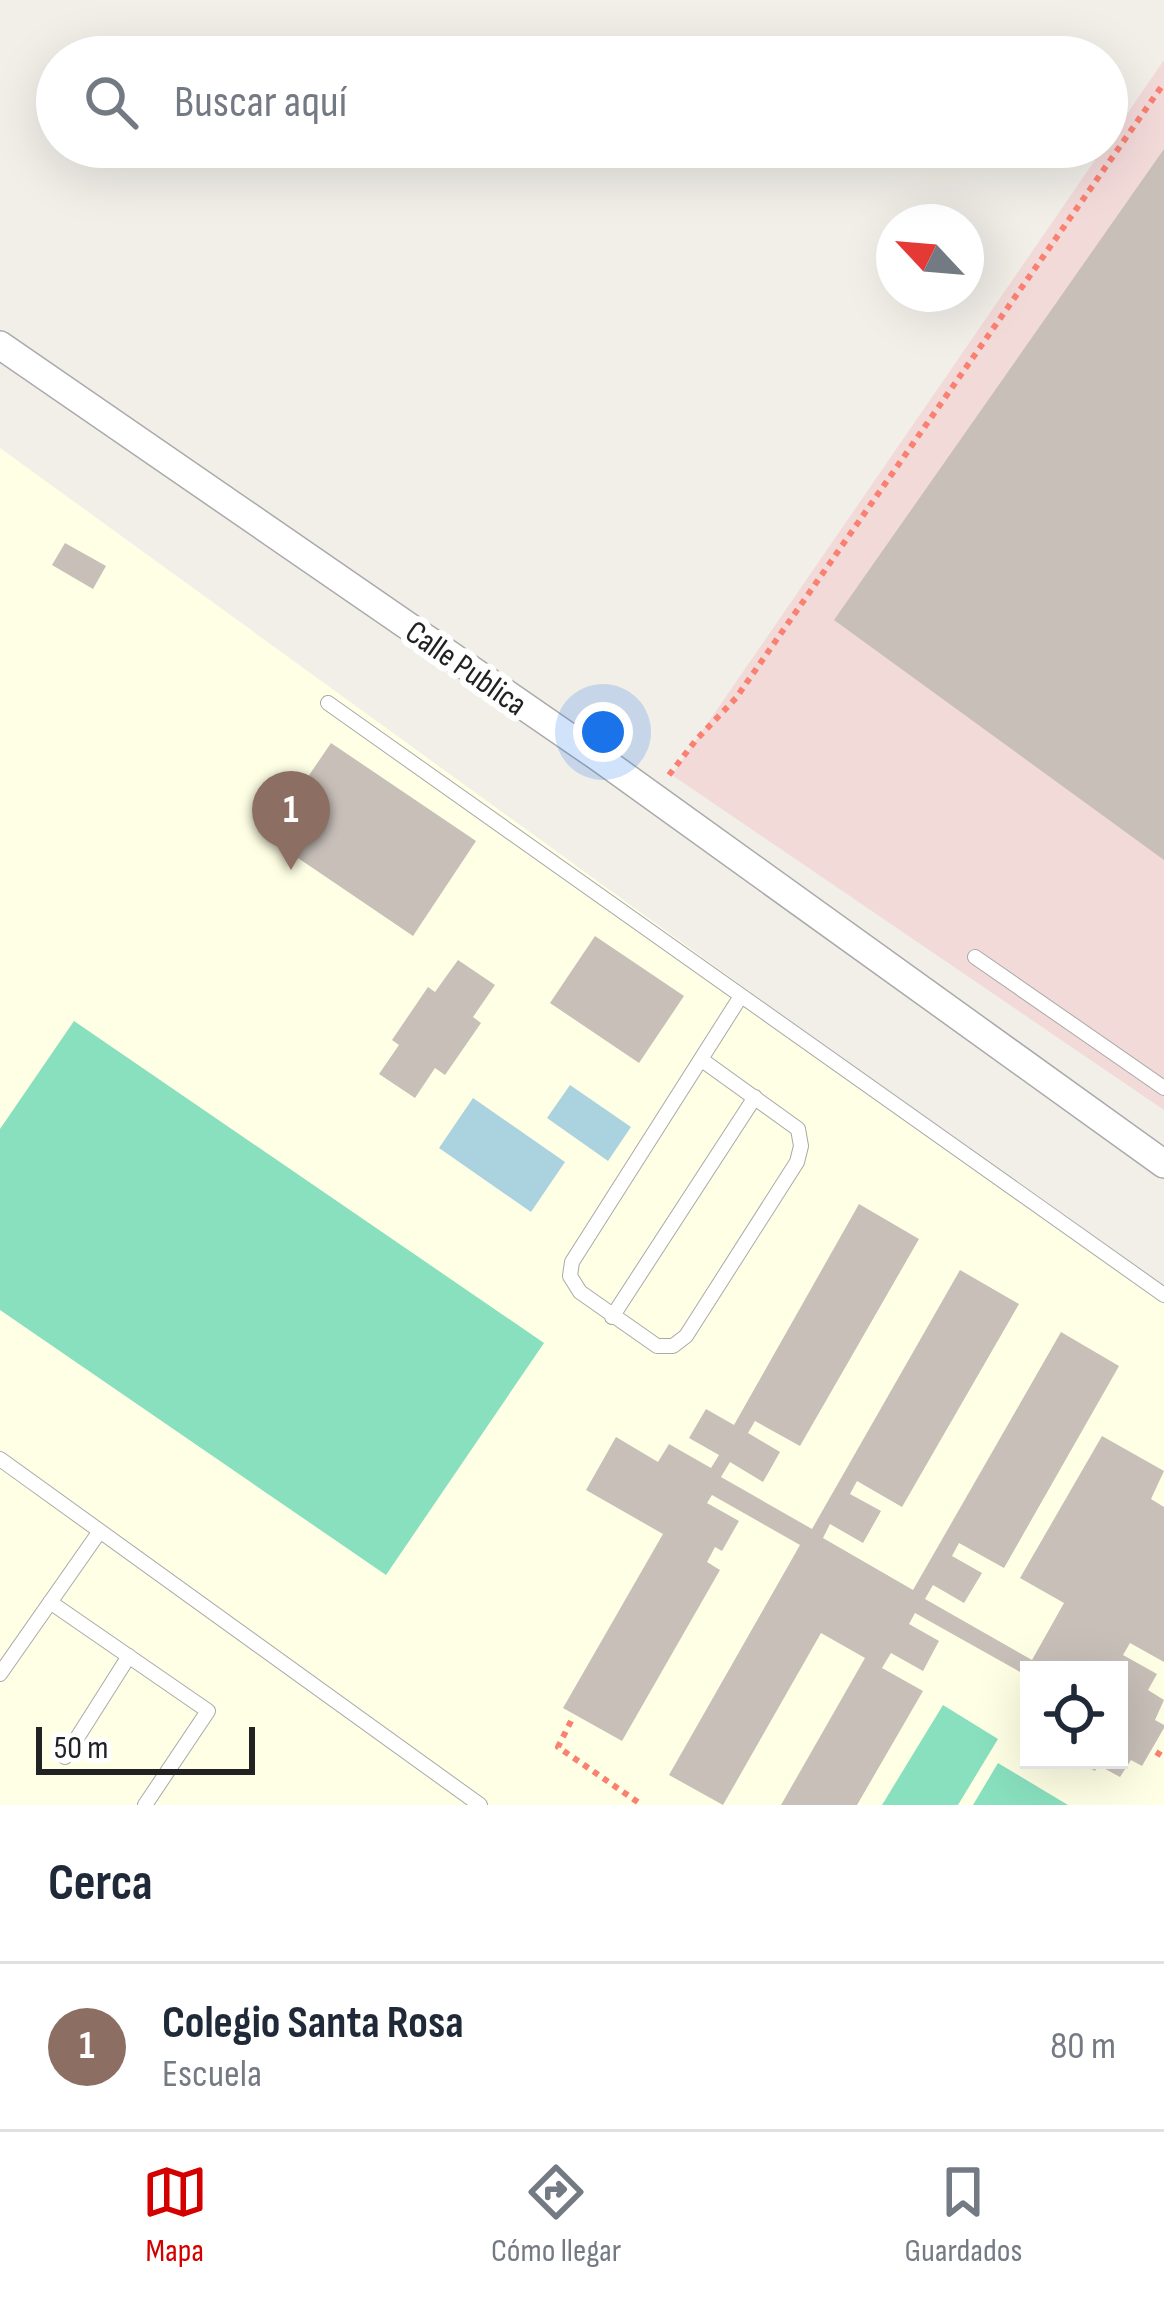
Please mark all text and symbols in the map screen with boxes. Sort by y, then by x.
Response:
search box [36,36,1128,168]
icon: search [78,69,144,135]
text: Buscar aquí [174,75,347,130]
north arrow [876,204,984,312]
street label: Calle Publica [398,612,534,725]
your location [573,702,633,762]
pin: 1 [252,771,330,870]
map controls [1020,1661,1128,1769]
button: locate [1020,1661,1128,1769]
scale bar [36,1721,255,1774]
text: 50 m [54,1728,108,1768]
text: Cerca [48,1853,153,1914]
text: Colegio Santa Rosa [162,1996,464,2051]
text: 1 [79,2023,95,2070]
text: 80 m [1050,2023,1116,2070]
text: Escuela [162,2051,262,2098]
tab: Mapa [142,2159,208,2271]
tab: Cómo llegar [491,2159,621,2271]
tab: Guardados [905,2159,1022,2271]

